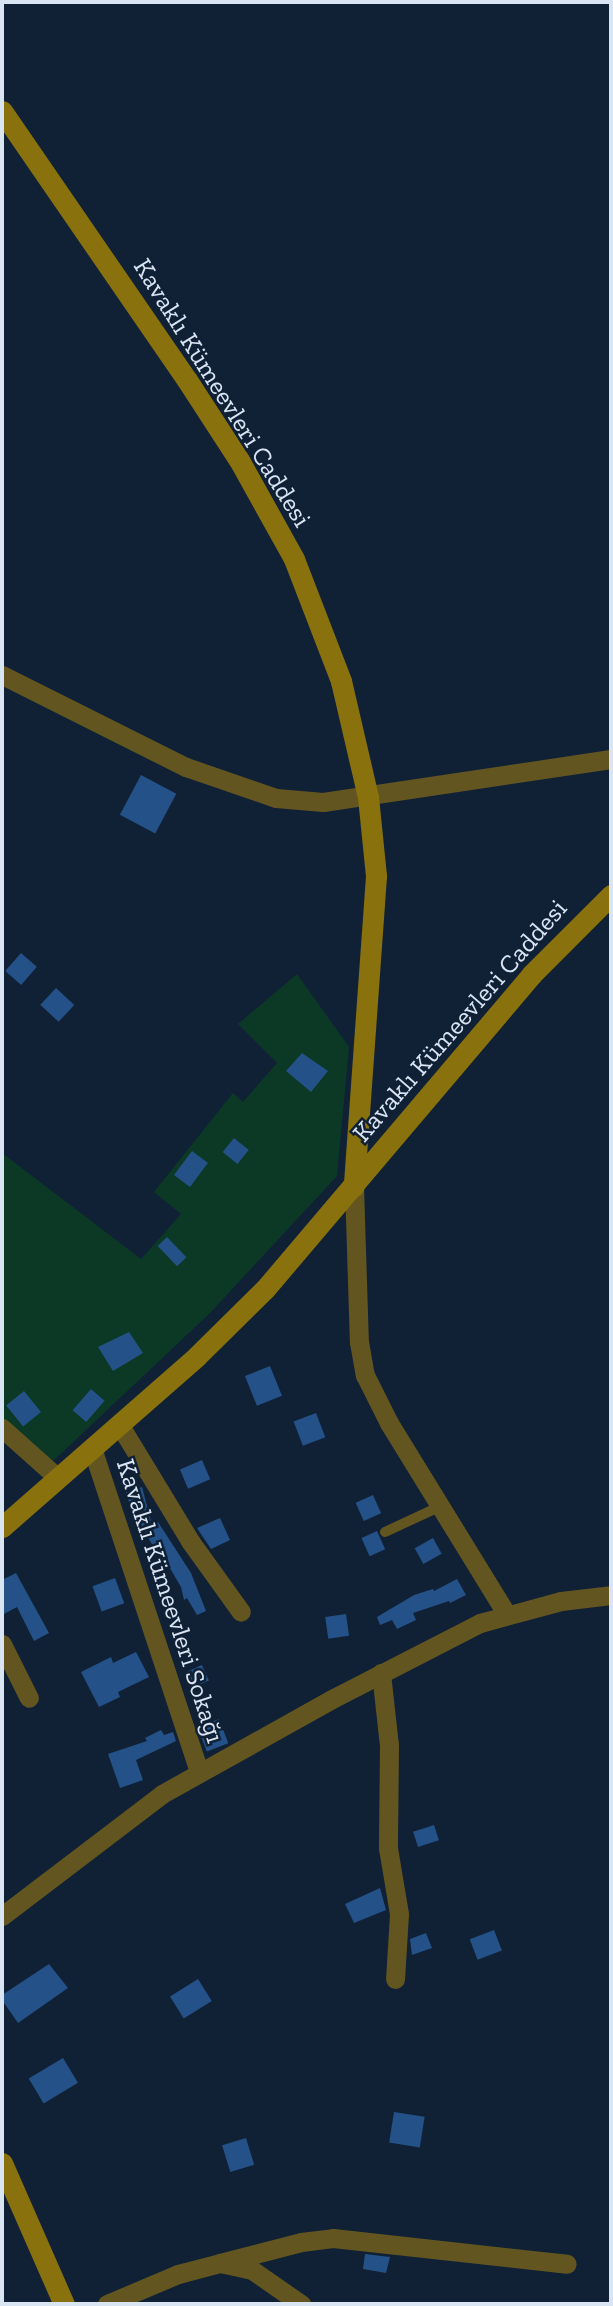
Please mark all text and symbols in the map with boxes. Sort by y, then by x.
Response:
street label: Kavaklı Kümeevleri Caddesi [127,253,317,533]
street label: Kavaklı Kümeevleri Caddesi [346,894,574,1148]
street label: Kavaklı Kümeevleri Sokağı [109,1455,231,1747]

